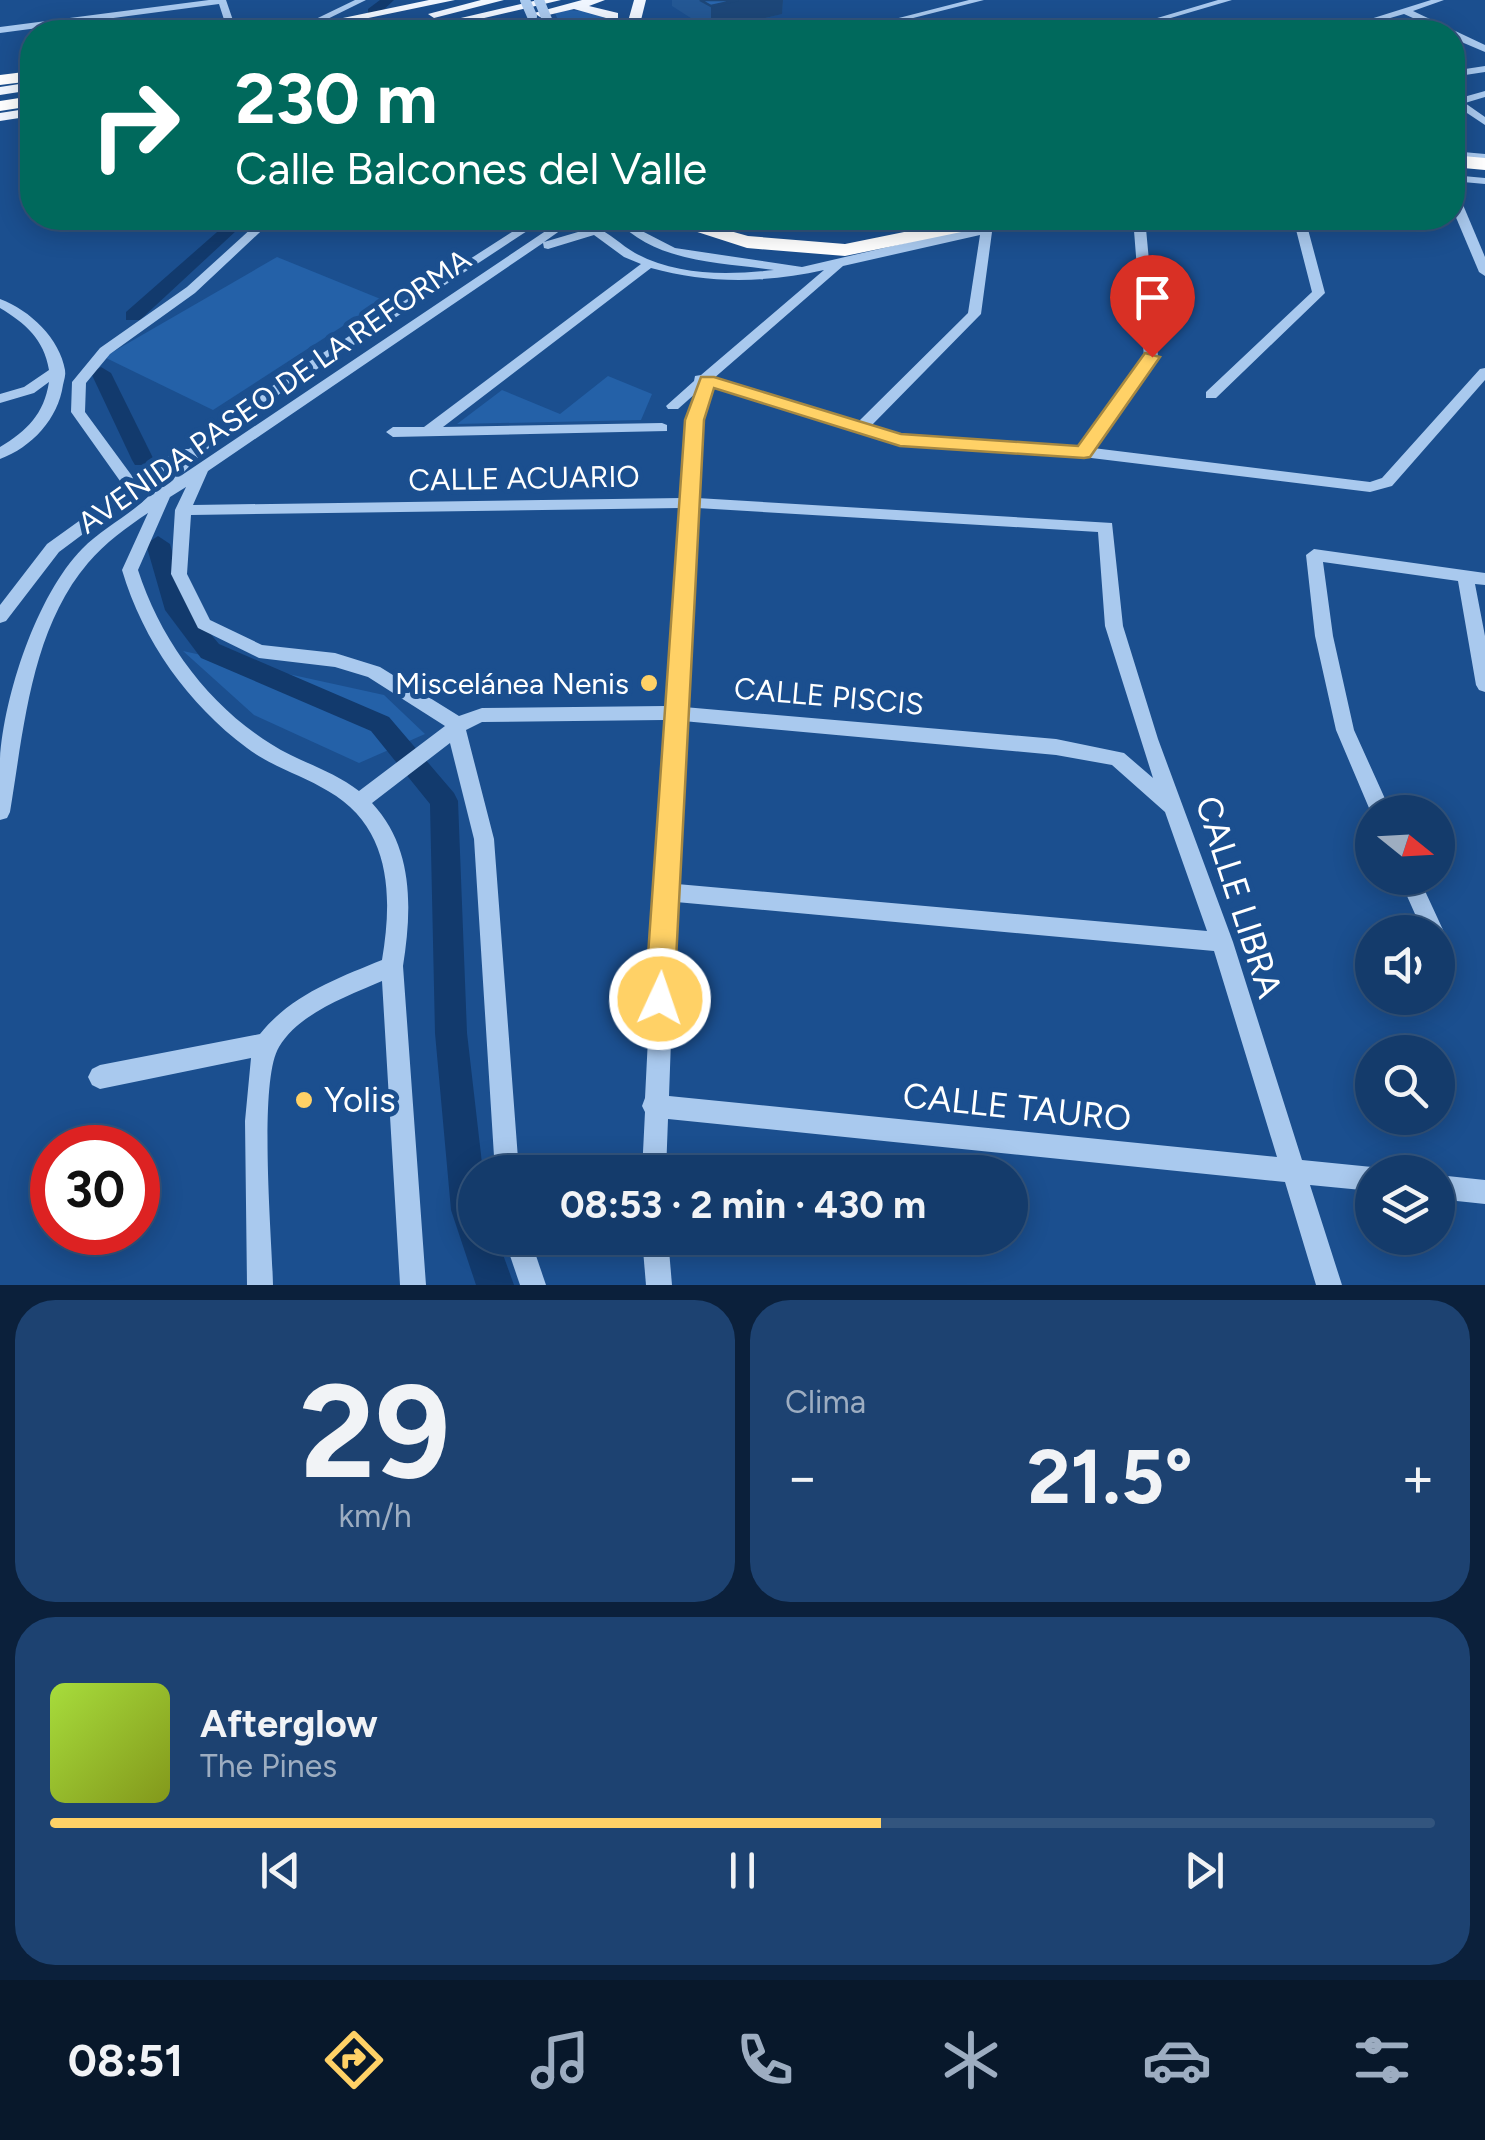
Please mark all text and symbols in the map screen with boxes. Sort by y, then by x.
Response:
text: 230 m [235,56,438,141]
icon: right [70,60,200,190]
text: Calle Balcones del Valle [235,141,707,195]
street label: AVENIDA PASEO DE LA REFORMA [70,240,478,541]
pin [1110,255,1195,358]
icon: arrive [1125,270,1180,325]
street label: CALLE ACUARIO [408,457,640,499]
place label: Miscelánea Nenis [395,665,629,702]
street label: CALLE PISCIS [733,669,925,723]
marker: Miscelánea Nenis [638,672,660,694]
street label: CALLE LIBRA [1187,791,1291,1003]
north arrow [1355,795,1455,895]
map controls [1355,795,1455,1255]
button: sound [1355,915,1455,1015]
position arrow [608,947,712,1051]
button: search [1355,1035,1455,1135]
street label: CALLE TAURO [901,1074,1133,1140]
place label: Yolis [324,1079,395,1121]
marker: Yolis [293,1089,315,1111]
speed limit sign: 30 [30,1125,160,1255]
button: layers [1355,1155,1455,1255]
text: 08:53 · 2 min · 430 m [560,1182,926,1228]
text: 29 [300,1354,450,1510]
text: Clima [785,1383,866,1421]
text: 21.5° [1027,1432,1193,1522]
text: − [785,1444,819,1510]
text: + [1401,1444,1435,1510]
text: km/h [338,1497,412,1535]
text: Afterglow [200,1701,378,1747]
text: The Pines [200,1747,337,1785]
icon: previous [253,1843,308,1898]
icon: pause [715,1843,770,1898]
icon: next [1177,1843,1232,1898]
icon: directions [319,2025,389,2095]
icon: music [525,2025,595,2095]
icon: phone [730,2025,800,2095]
icon: climate [936,2025,1006,2095]
icon: car [1142,2025,1212,2095]
icon: filters [1347,2025,1417,2095]
text: 08:51 [68,2033,183,2087]

